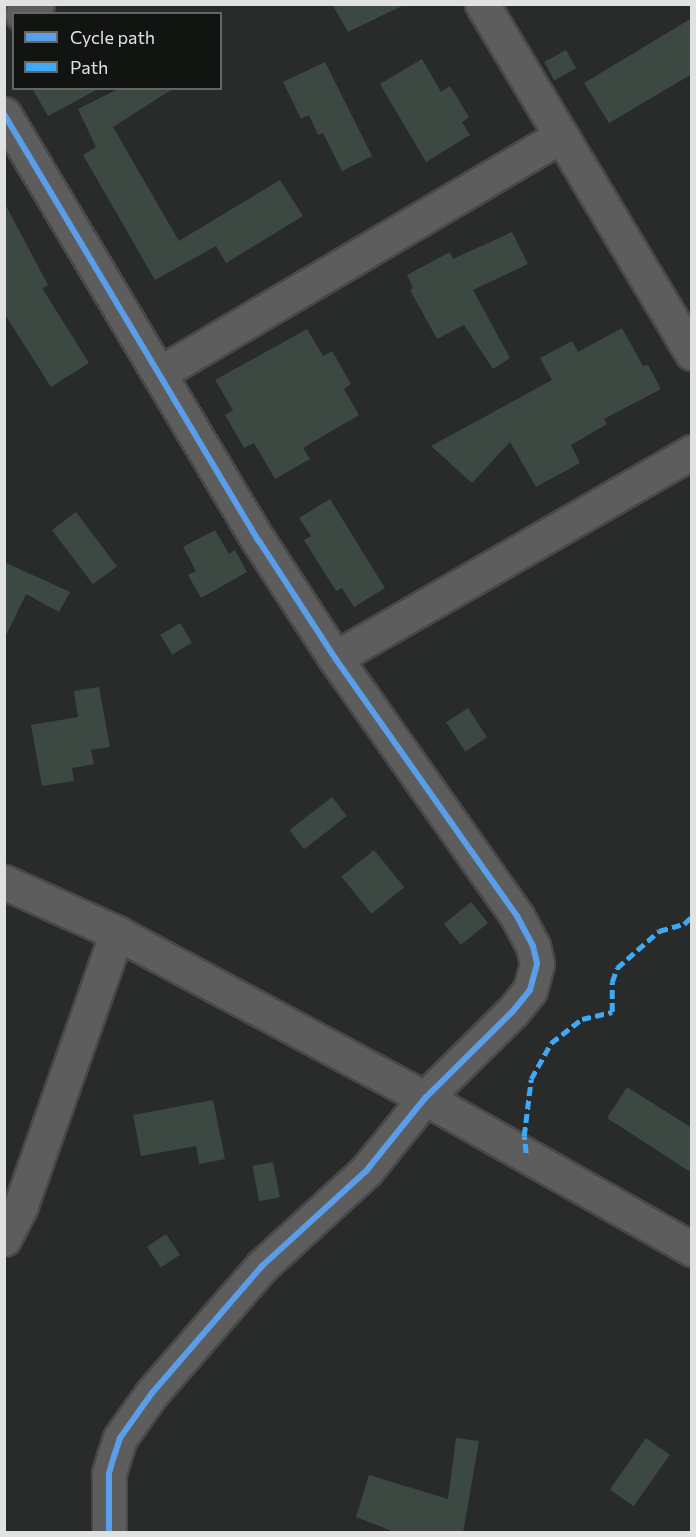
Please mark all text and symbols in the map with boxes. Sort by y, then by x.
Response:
legend [12,12,222,90]
text: Cycle path [70,26,155,48]
text: Path [70,56,108,78]

